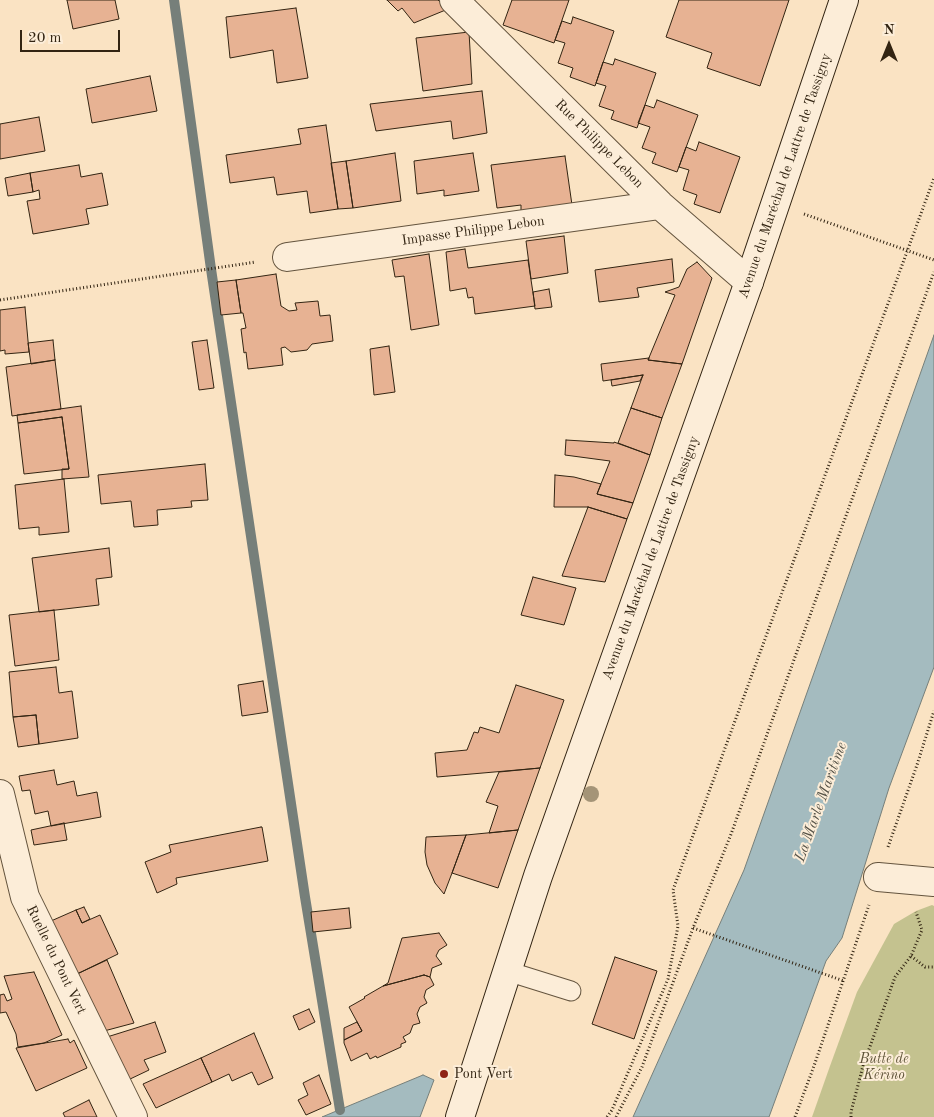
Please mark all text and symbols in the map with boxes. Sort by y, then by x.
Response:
scale bar [22,20,122,52]
north arrow [864,20,914,70]
text: N [884,23,894,37]
text: 20 m [28,31,62,46]
street label: Avenue du Maréchal de Lattre de Tassigny [735,51,835,301]
street label: Rue Philippe Lebon [551,96,647,192]
street label: Impasse Philippe Lebon [400,213,546,249]
street label: Avenue du Maréchal de Lattre de Tassigny [599,434,703,682]
water label: La Marle Maritime [791,740,851,864]
street label: Ruelle du Pont Vert [22,903,90,1017]
park label: Butte de Kérino [859,1051,909,1084]
place label: Pont Vert [454,1066,513,1082]
marker: Pont Vert [438,1068,450,1080]

